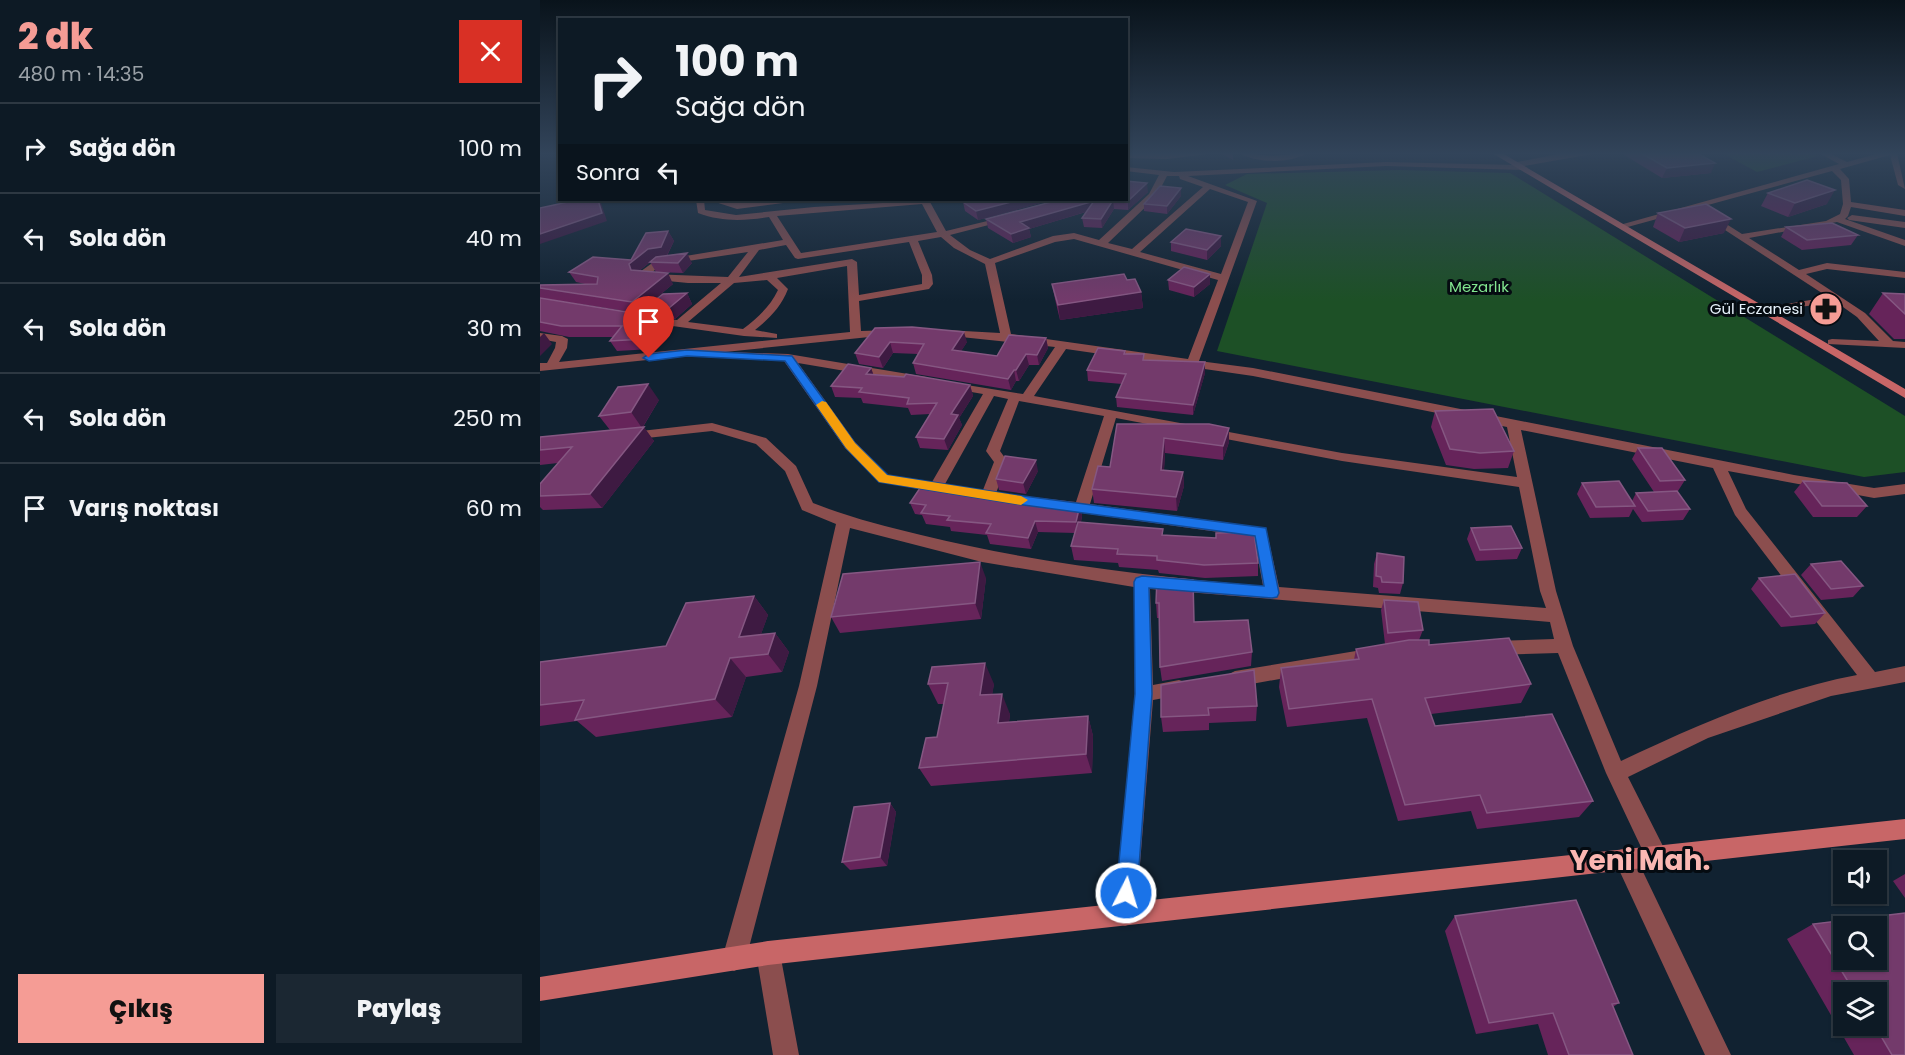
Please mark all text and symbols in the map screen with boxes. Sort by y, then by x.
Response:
text: 2 dk [18,11,93,62]
button: close [459,20,522,83]
text: 100 m [675,32,799,91]
icon: right [576,42,654,120]
text: 480 m · 14:35 [18,60,144,88]
text: Sağa dön [675,88,806,125]
icon: right [18,132,51,165]
text: Sağa dön [69,133,176,164]
text: 100 m [459,133,522,164]
icon: left [652,156,685,189]
text: Sonra [576,157,640,188]
icon: left [18,222,51,255]
text: Sola dön [69,223,166,254]
text: 40 m [466,223,522,254]
park label: Mezarlık [1449,276,1509,297]
pharmacy icon: Gül Eczanesi [1808,291,1844,327]
pin [623,296,674,358]
place label: Gül Eczanesi [1710,298,1803,319]
icon: arrive [632,305,665,338]
icon: left [18,312,51,345]
text: Sola dön [69,313,166,344]
text: 30 m [467,313,522,344]
icon: left [18,402,51,435]
text: Sola dön [69,403,166,434]
text: 250 m [453,403,522,434]
icon: arrive [18,492,51,525]
text: Varış noktası [69,493,219,524]
text: 60 m [466,493,522,524]
district label: Yeni Mah. [1570,841,1710,880]
map controls [1833,850,1887,1036]
button: sound [1833,850,1887,904]
position arrow [1094,861,1158,925]
button: search [1833,916,1887,970]
button: Çıkış [18,974,264,1043]
button: Paylaş [276,974,522,1043]
button: layers [1833,982,1887,1036]

